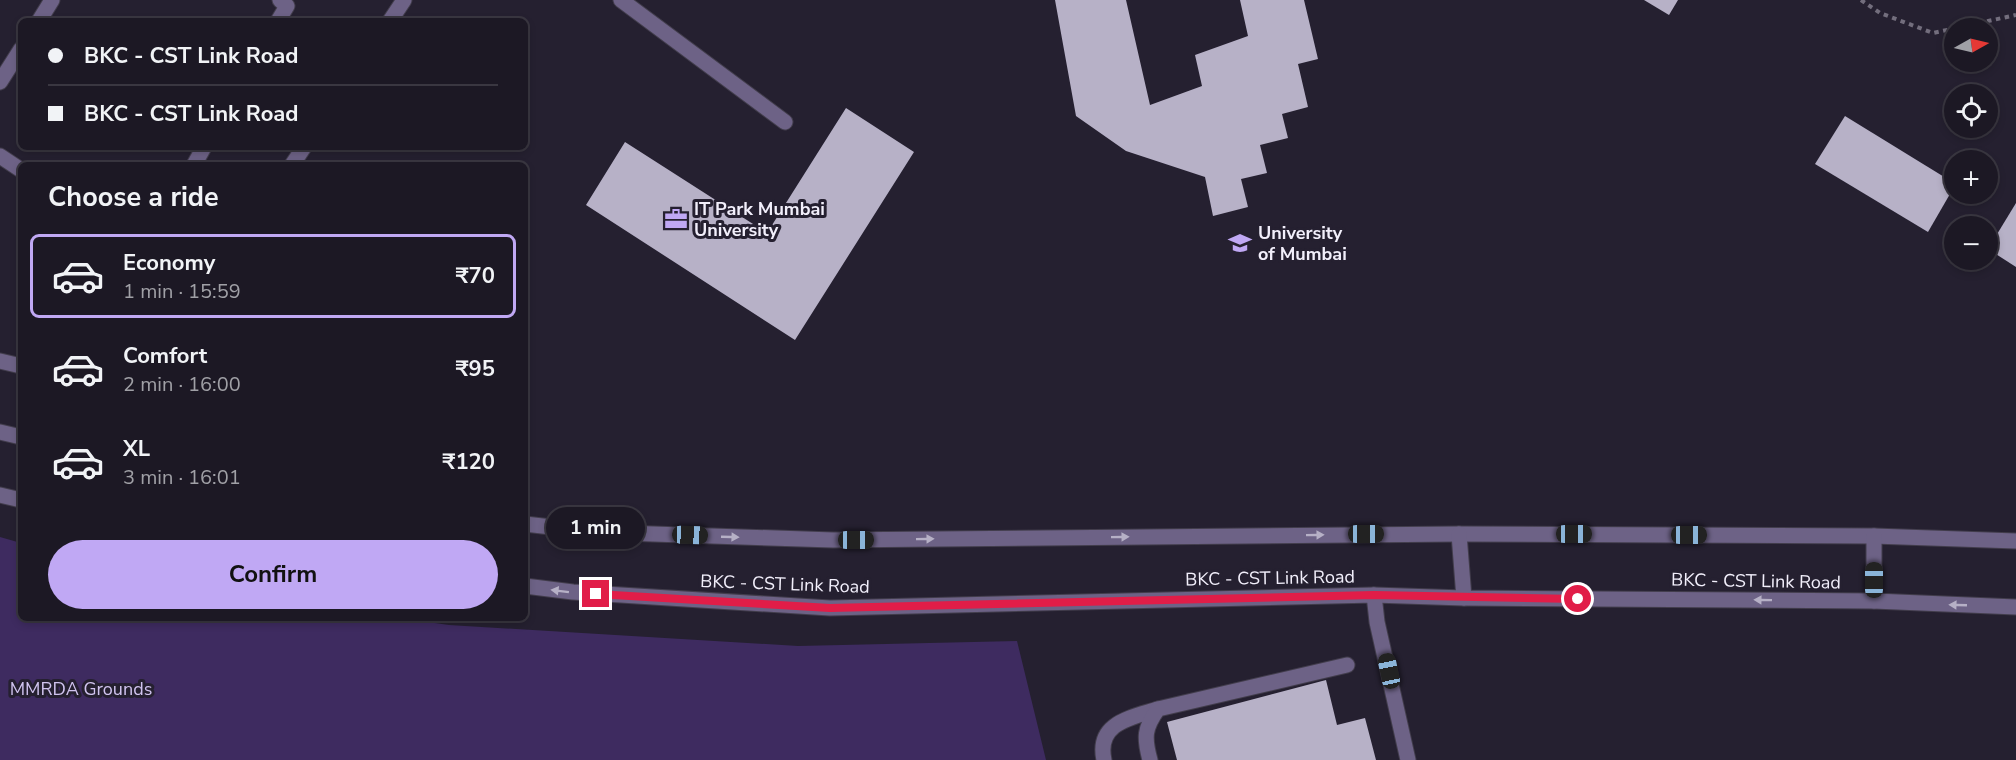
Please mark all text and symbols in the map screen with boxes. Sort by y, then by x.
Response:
north arrow [1944,18,1998,72]
map controls [1944,18,1998,270]
text: BKC - CST Link Road [84,41,299,71]
button: locate [1944,84,1998,138]
text: BKC - CST Link Road [84,99,299,129]
button: + [1944,150,1998,204]
text: Choose a ride [48,179,219,216]
place label: IT Park Mumbai University [694,197,825,242]
office icon: IT Park Mumbai University [663,206,689,232]
button: − [1944,216,1998,270]
place label: University of Mumbai [1258,221,1347,266]
school or university icon: University of Mumbai [1227,230,1253,256]
text: Economy [123,248,215,278]
icon: car [51,249,105,303]
text: ₹70 [455,261,495,291]
text: 1 min · 15:59 [123,278,241,305]
text: Comfort [123,341,207,371]
icon: car [51,342,105,396]
text: ₹95 [455,354,495,384]
text: 2 min · 16:00 [123,371,241,398]
text: XL [123,434,150,464]
icon: car [51,435,105,489]
text: ₹120 [442,447,495,477]
text: 3 min · 16:01 [123,464,241,491]
callout: 1 min [546,507,646,549]
text: 1 min [570,514,621,541]
car [672,525,708,545]
car [1348,525,1384,543]
car [1556,525,1592,543]
car [1671,526,1707,544]
one-way arrow [1305,530,1324,540]
car [838,531,874,549]
one-way arrow [720,532,739,541]
one-way arrow [1110,532,1129,542]
one-way arrow [915,534,934,544]
button: Confirm [48,540,498,609]
car [1865,562,1883,598]
street label: BKC - CST Link Road [1185,565,1355,591]
street label: BKC - CST Link Road [1671,568,1841,594]
street label: BKC - CST Link Road [700,569,870,599]
route end [582,580,609,607]
route start [1564,585,1591,612]
one-way arrow [551,586,570,595]
one-way arrow [1753,596,1772,605]
one-way arrow [1948,600,1967,609]
car [1376,652,1402,690]
park label: MMRDA Grounds [10,677,152,701]

